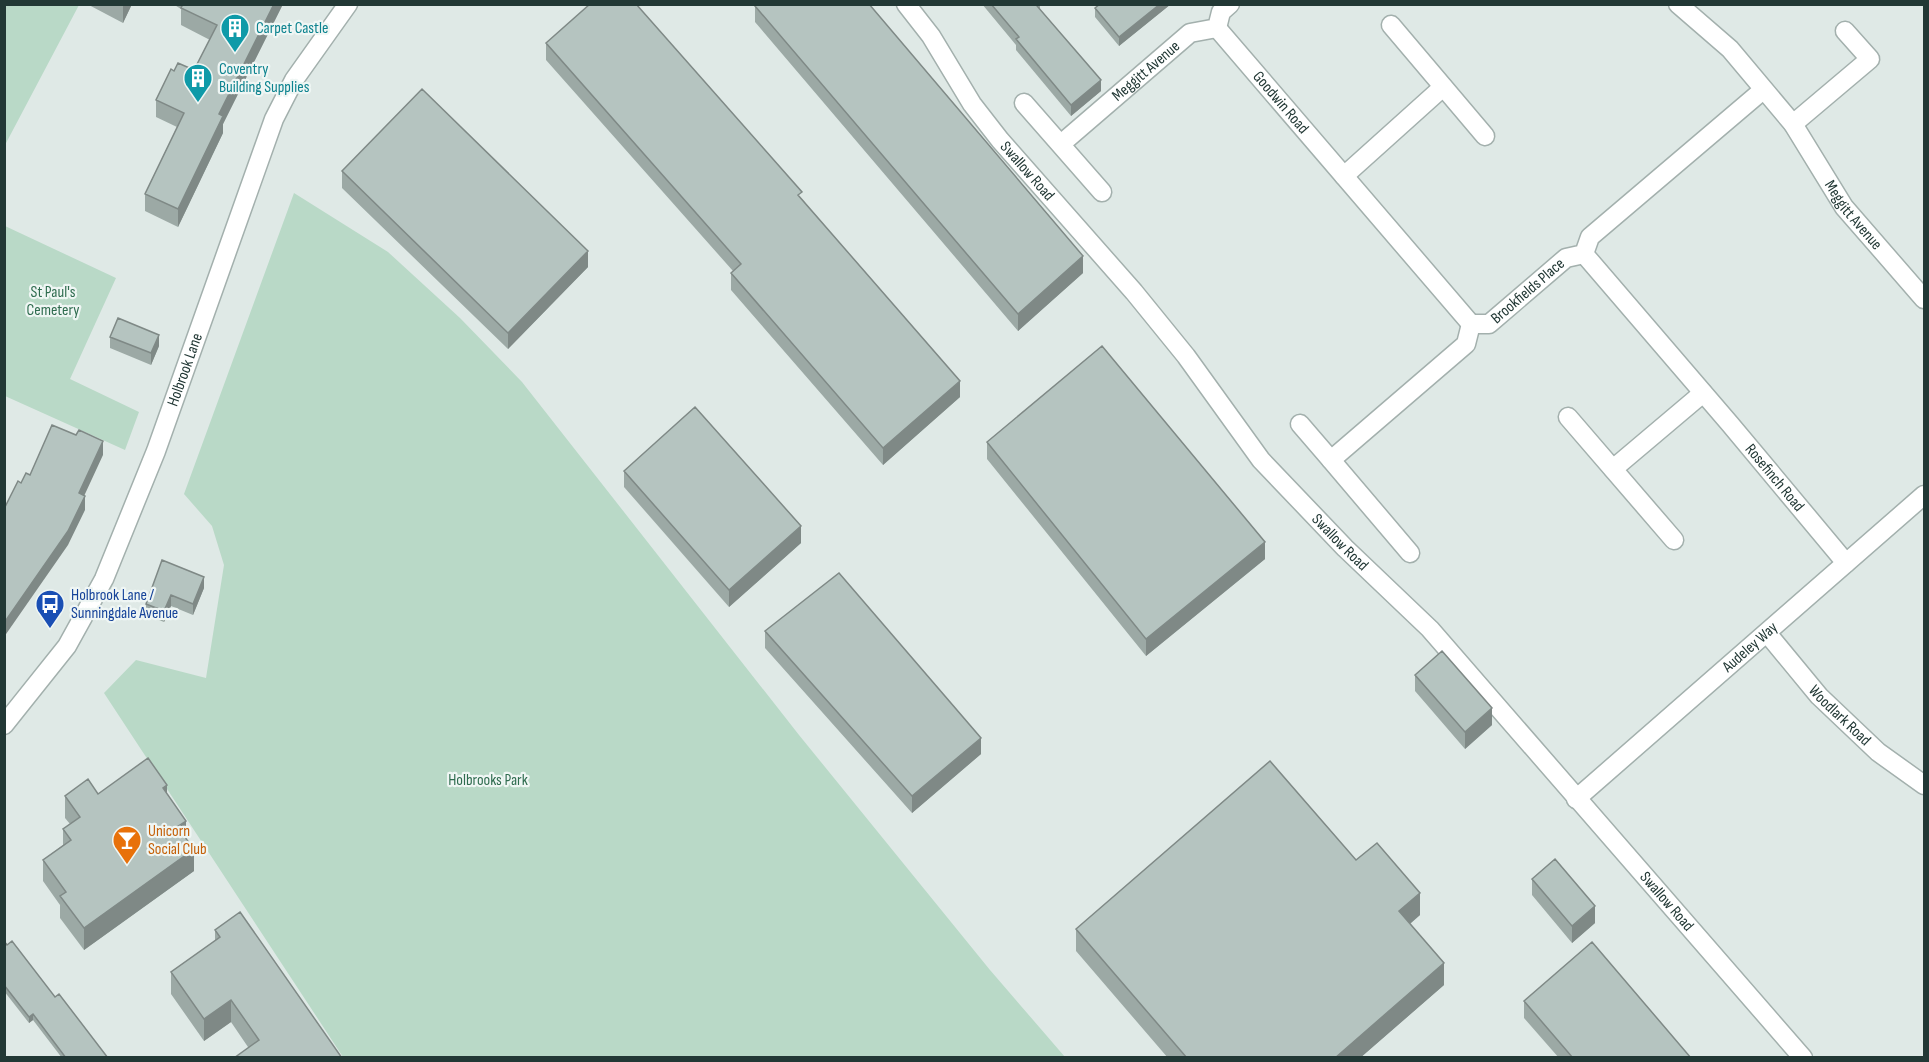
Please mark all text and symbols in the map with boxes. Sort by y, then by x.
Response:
building icon: Carpet Castle [219,12,251,54]
place label: Carpet Castle [256,19,328,38]
street label: Meggitt Avenue [1108,37,1184,105]
place label: Coventry Building Supplies [219,60,310,97]
building icon: Coventry Building Supplies [182,62,214,104]
street label: Goodwin Road [1249,67,1313,137]
street label: Swallow Road [996,138,1058,205]
street label: Meggitt Avenue [1820,177,1886,254]
street label: Brookfields Place [1487,254,1568,328]
park label: St Paul's Cemetery [27,283,79,320]
street label: Holbrook Lane [163,331,207,409]
street label: Rosefinch Road [1741,440,1808,515]
street label: Swallow Road [1308,510,1372,575]
place label: Holbrook Lane / Sunningdale Avenue [71,586,178,623]
bus stop icon: Holbrook Lane / Sunningdale Avenue [34,588,66,630]
street label: Audeley Way [1718,618,1781,677]
street label: Woodlark Road [1804,681,1875,750]
park label: Holbrooks Park [448,771,528,790]
place label: Unicorn Social Club [148,822,207,859]
bar icon: Unicorn Social Club [111,824,143,866]
street label: Swallow Road [1636,868,1698,935]

